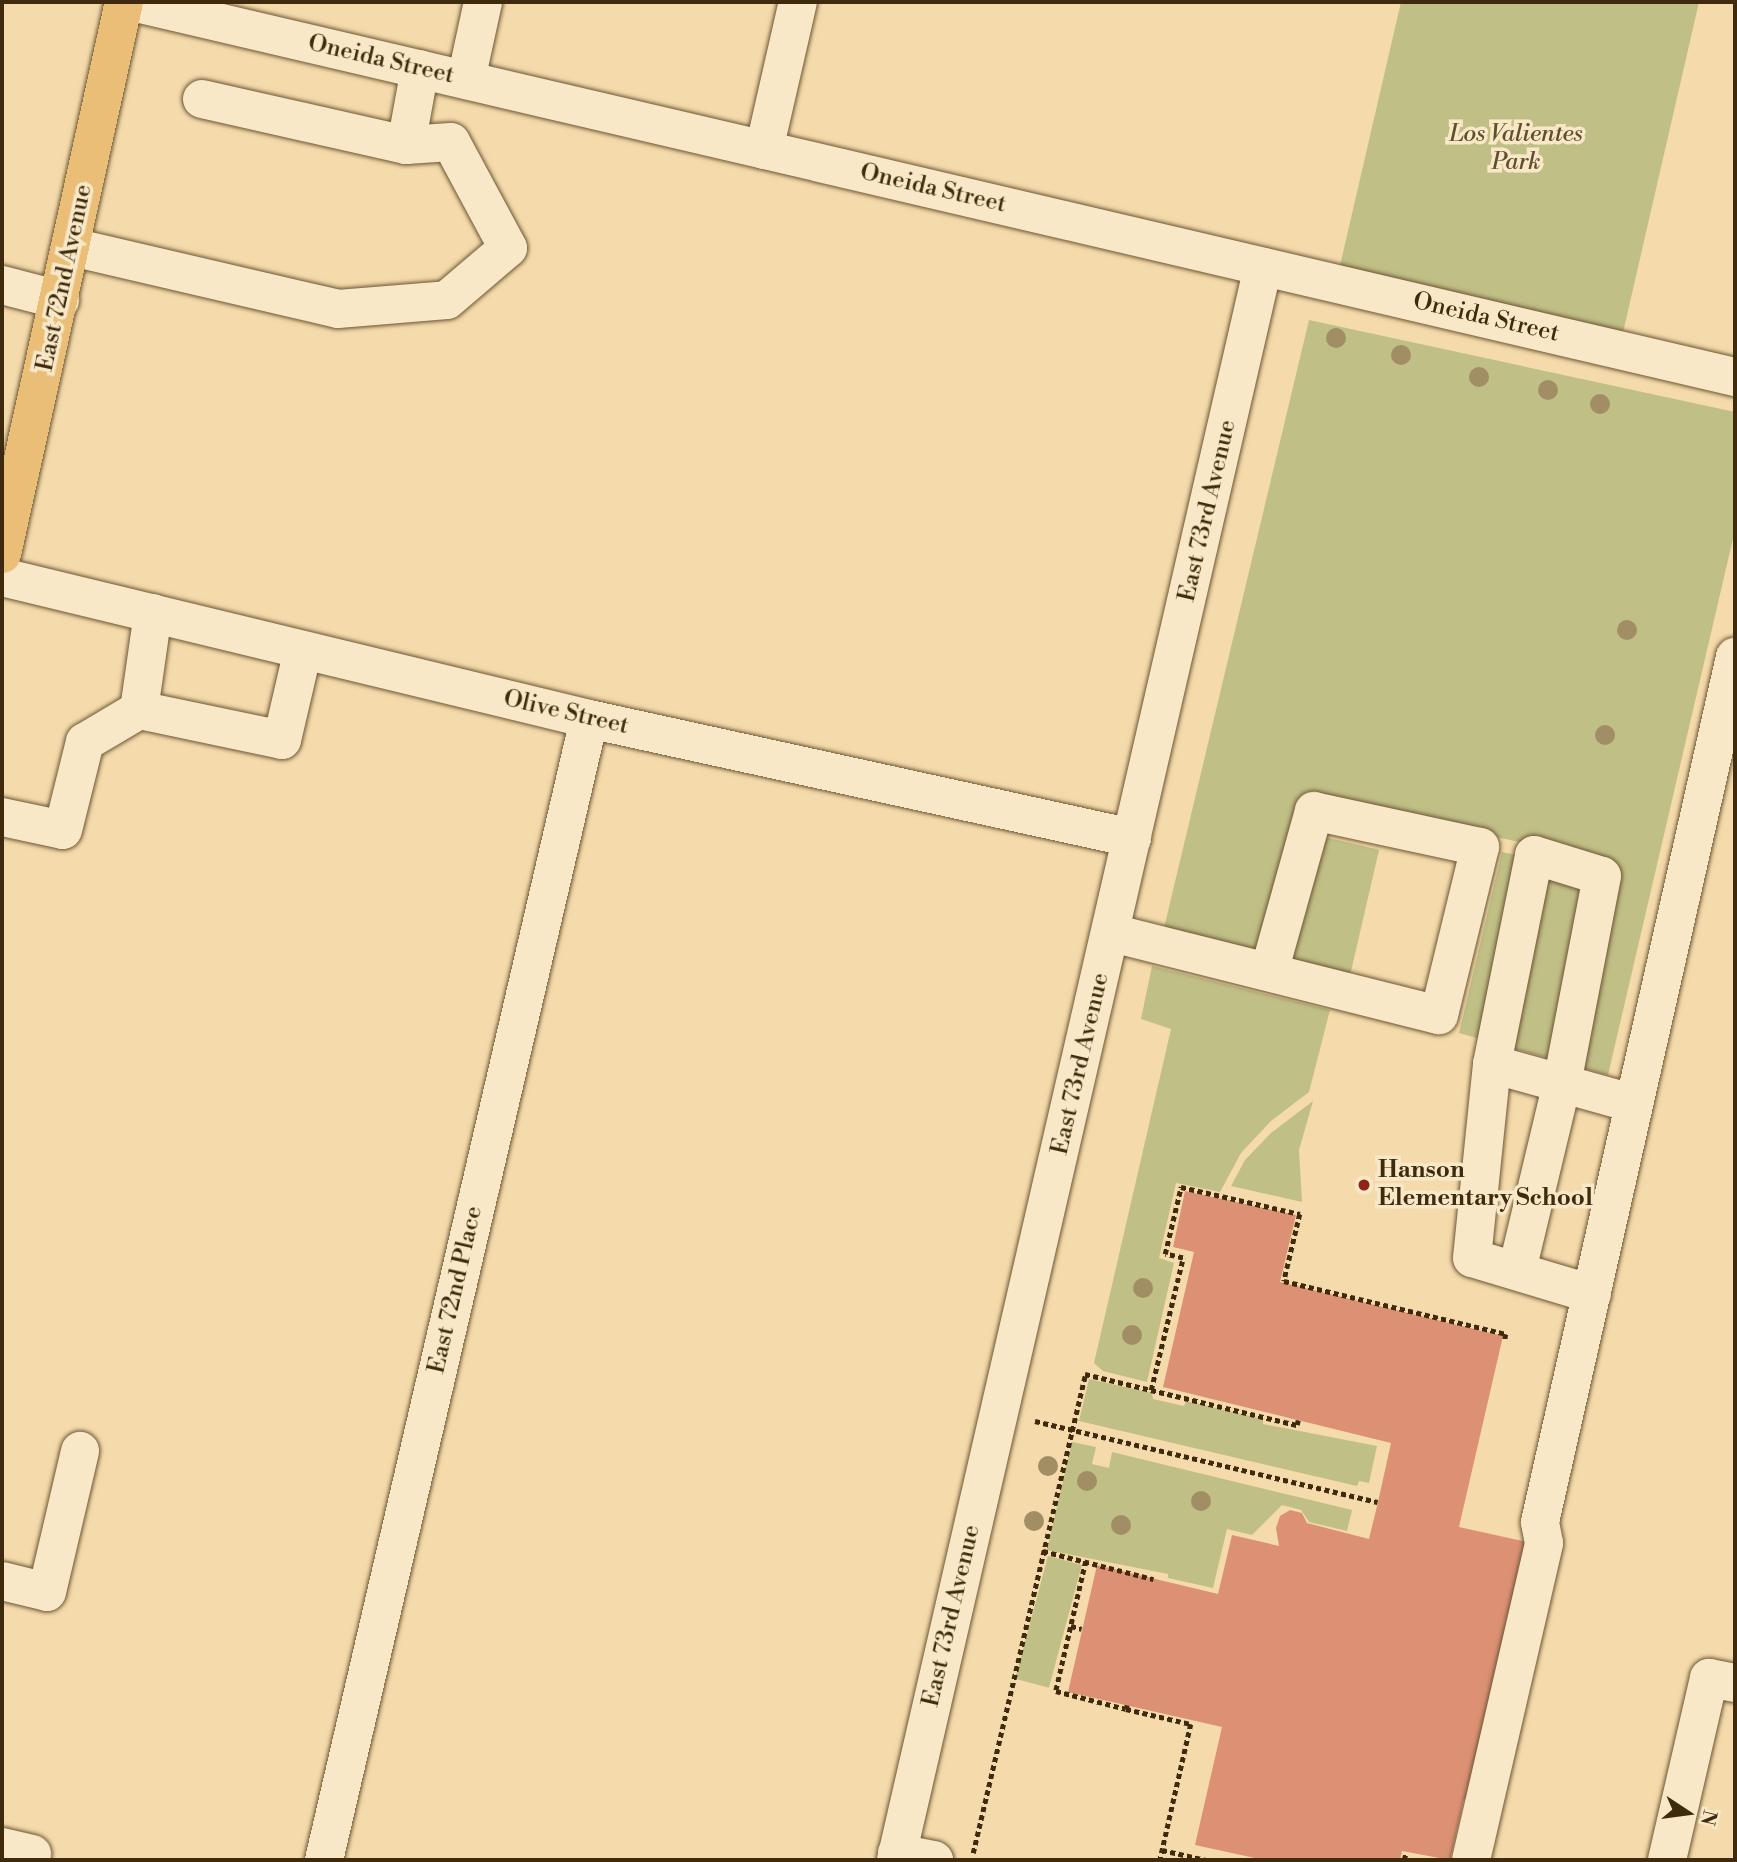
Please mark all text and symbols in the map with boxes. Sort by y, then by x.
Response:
street label: Oneida Street [305,29,457,91]
park label: Los Valientes Park [1449,121,1583,177]
street label: Oneida Street [857,158,1009,220]
street label: East 72nd Avenue [31,182,99,374]
street label: Oneida Street [1410,287,1562,349]
street label: East 73rd Avenue [1173,417,1243,605]
street label: Olive Street [501,685,631,741]
street label: East 73rd Avenue [1046,970,1116,1158]
place label: Hanson Elementary School [1378,1157,1593,1213]
marker: Hanson Elementary School [1356,1177,1372,1193]
street label: East 72nd Place [423,1203,489,1377]
street label: East 73rd Avenue [917,1522,987,1710]
north arrow [1653,1778,1723,1848]
text: N [1695,1808,1722,1828]

